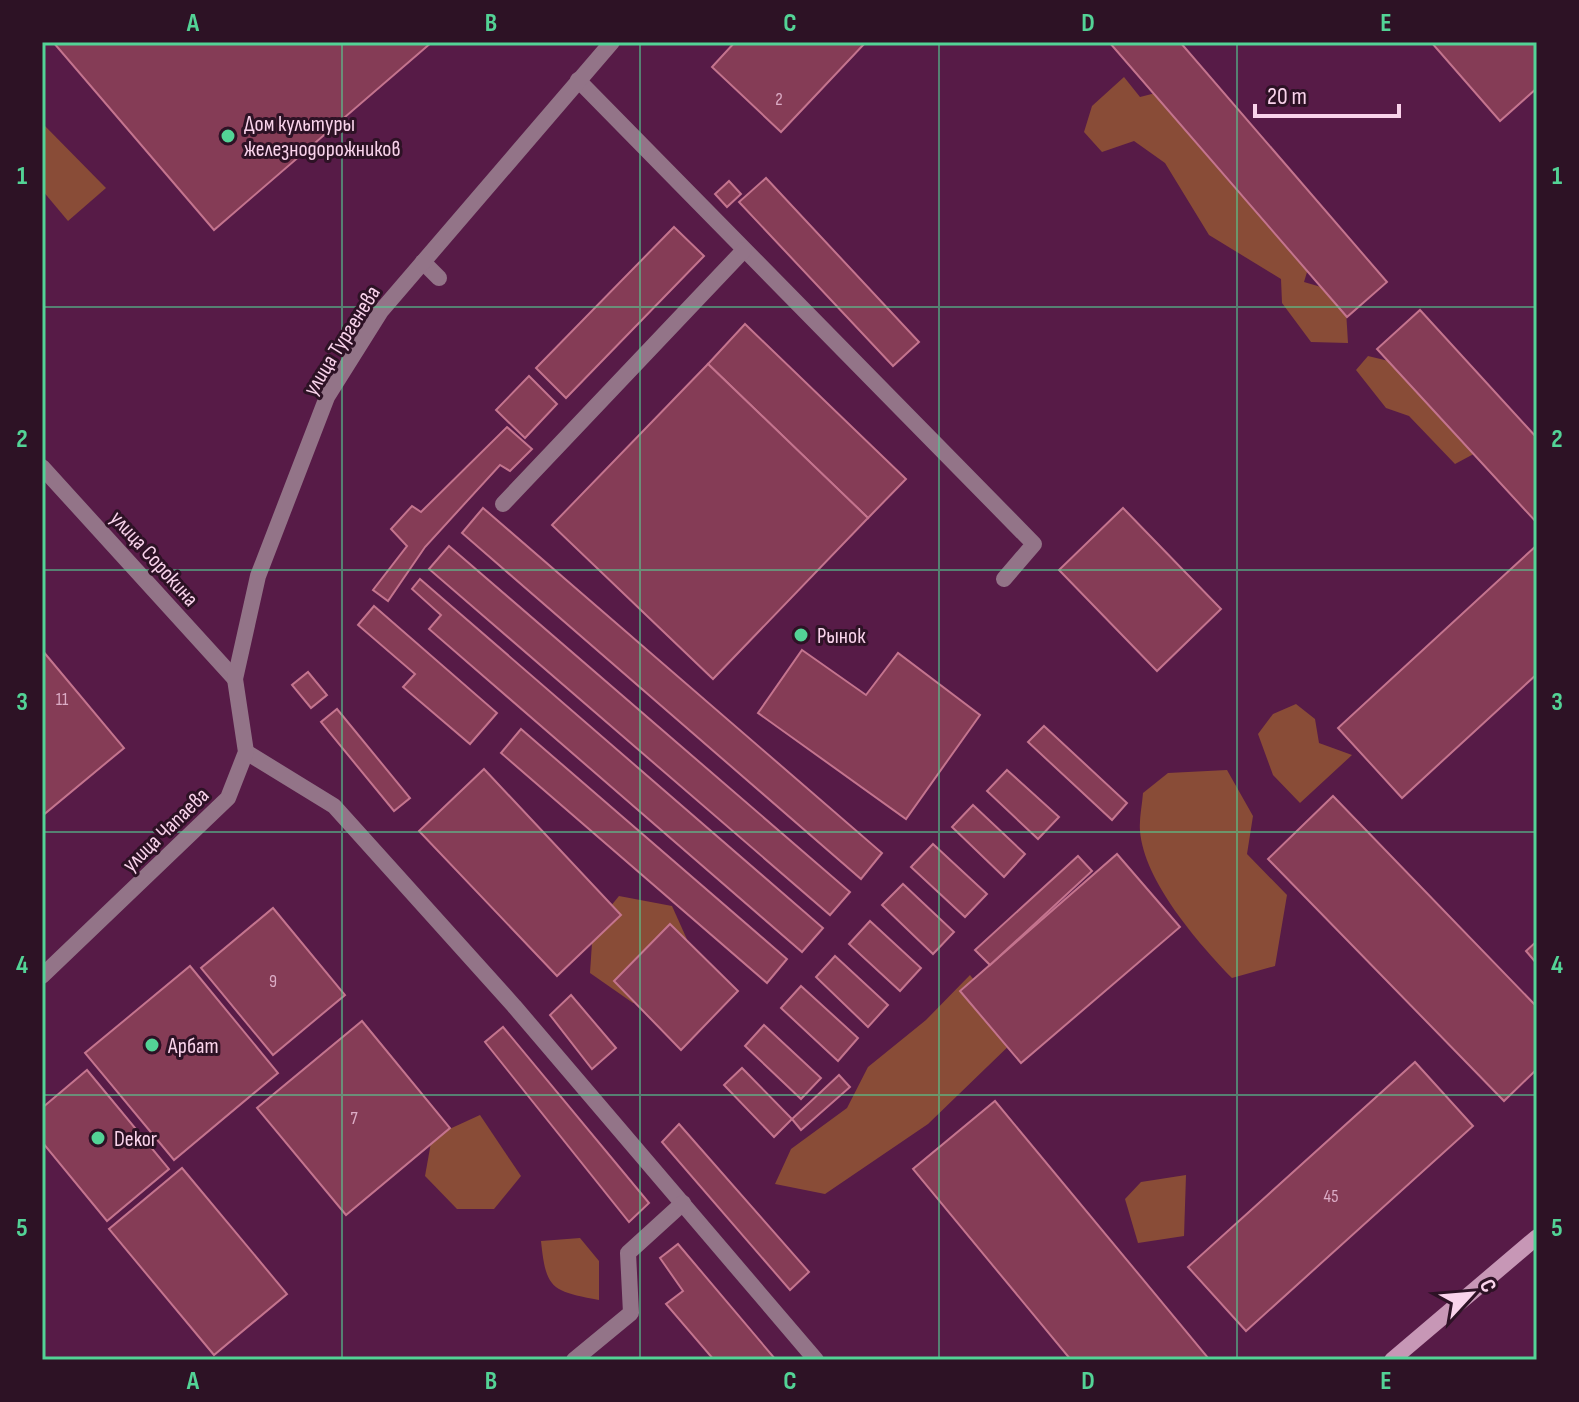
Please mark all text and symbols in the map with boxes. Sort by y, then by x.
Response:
text: A [186,8,200,39]
text: B [485,8,497,39]
text: C [783,8,797,39]
text: D [1081,8,1095,39]
text: E [1380,8,1392,39]
scale bar [1255,68,1399,118]
text: 20 m [1267,82,1307,111]
house number: 2 [775,89,783,110]
place label: Дом культуры железнодорожников [244,111,401,163]
marker: Дом культуры железнодорожников [219,127,237,145]
text: 1 [17,161,27,192]
text: 1 [1552,161,1562,192]
street label: улица Тургенева [298,281,387,401]
text: 2 [16,424,28,455]
text: 2 [1551,424,1563,455]
street label: улица Сорокина [104,506,204,612]
place label: Рынок [817,623,866,650]
marker: Рынок [792,626,810,644]
text: 3 [16,687,28,718]
text: 3 [1551,687,1563,718]
house number: 11 [56,689,69,710]
street label: улица Чапаева [117,782,215,878]
text: 4 [16,950,28,981]
text: 4 [1551,950,1563,981]
house number: 9 [269,971,277,992]
place label: Арбат [167,1033,219,1060]
marker: Арбат [143,1036,161,1054]
house number: 7 [350,1108,358,1129]
place label: Dekor [114,1126,157,1153]
marker: Dekor [89,1129,107,1147]
house number: 45 [1324,1186,1338,1207]
text: 5 [16,1213,28,1244]
text: 5 [1551,1213,1563,1244]
north arrow [1431,1254,1511,1334]
text: С [1473,1275,1502,1297]
text: A [186,1366,200,1397]
text: B [485,1366,497,1397]
text: C [783,1366,797,1397]
text: D [1081,1366,1095,1397]
text: E [1380,1366,1392,1397]

